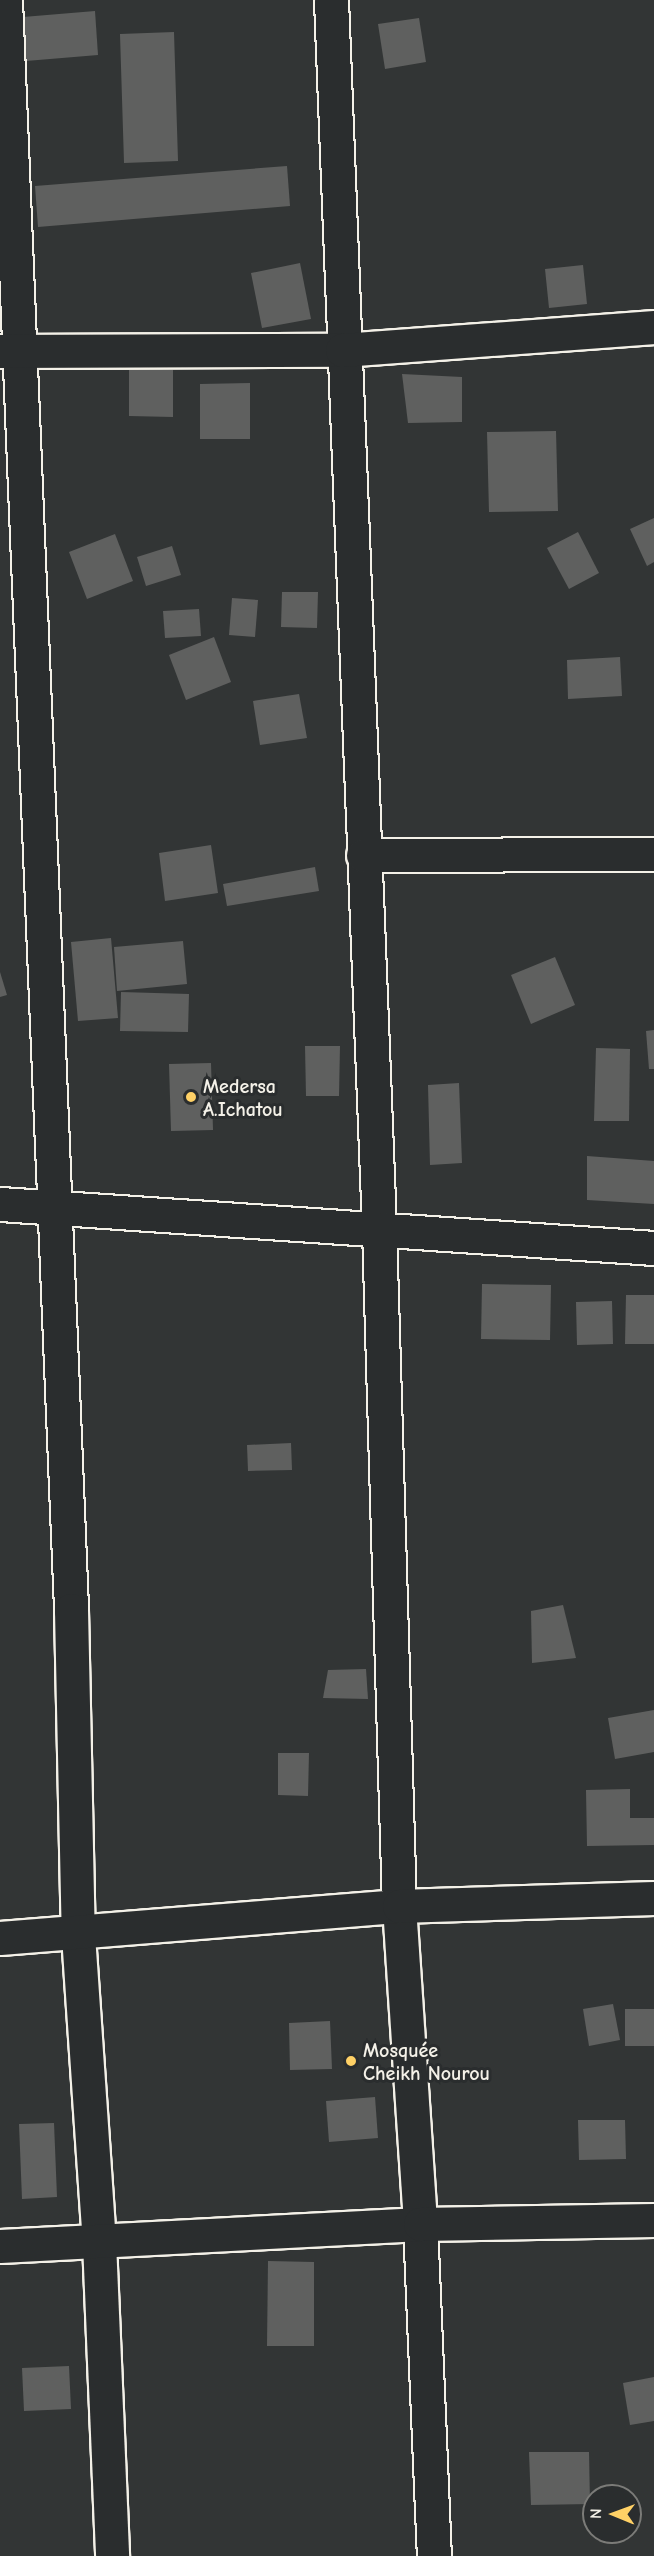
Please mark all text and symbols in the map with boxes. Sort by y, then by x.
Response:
place label: Medersa A.Ichatou [203,1074,283,1121]
marker: Medersa A.Ichatou [184,1090,198,1104]
place label: Mosquée Cheikh Nourou [363,2038,490,2085]
marker: Mosquée Cheikh Nourou [344,2054,358,2068]
north arrow [582,2484,642,2544]
text: N [587,2508,605,2519]

